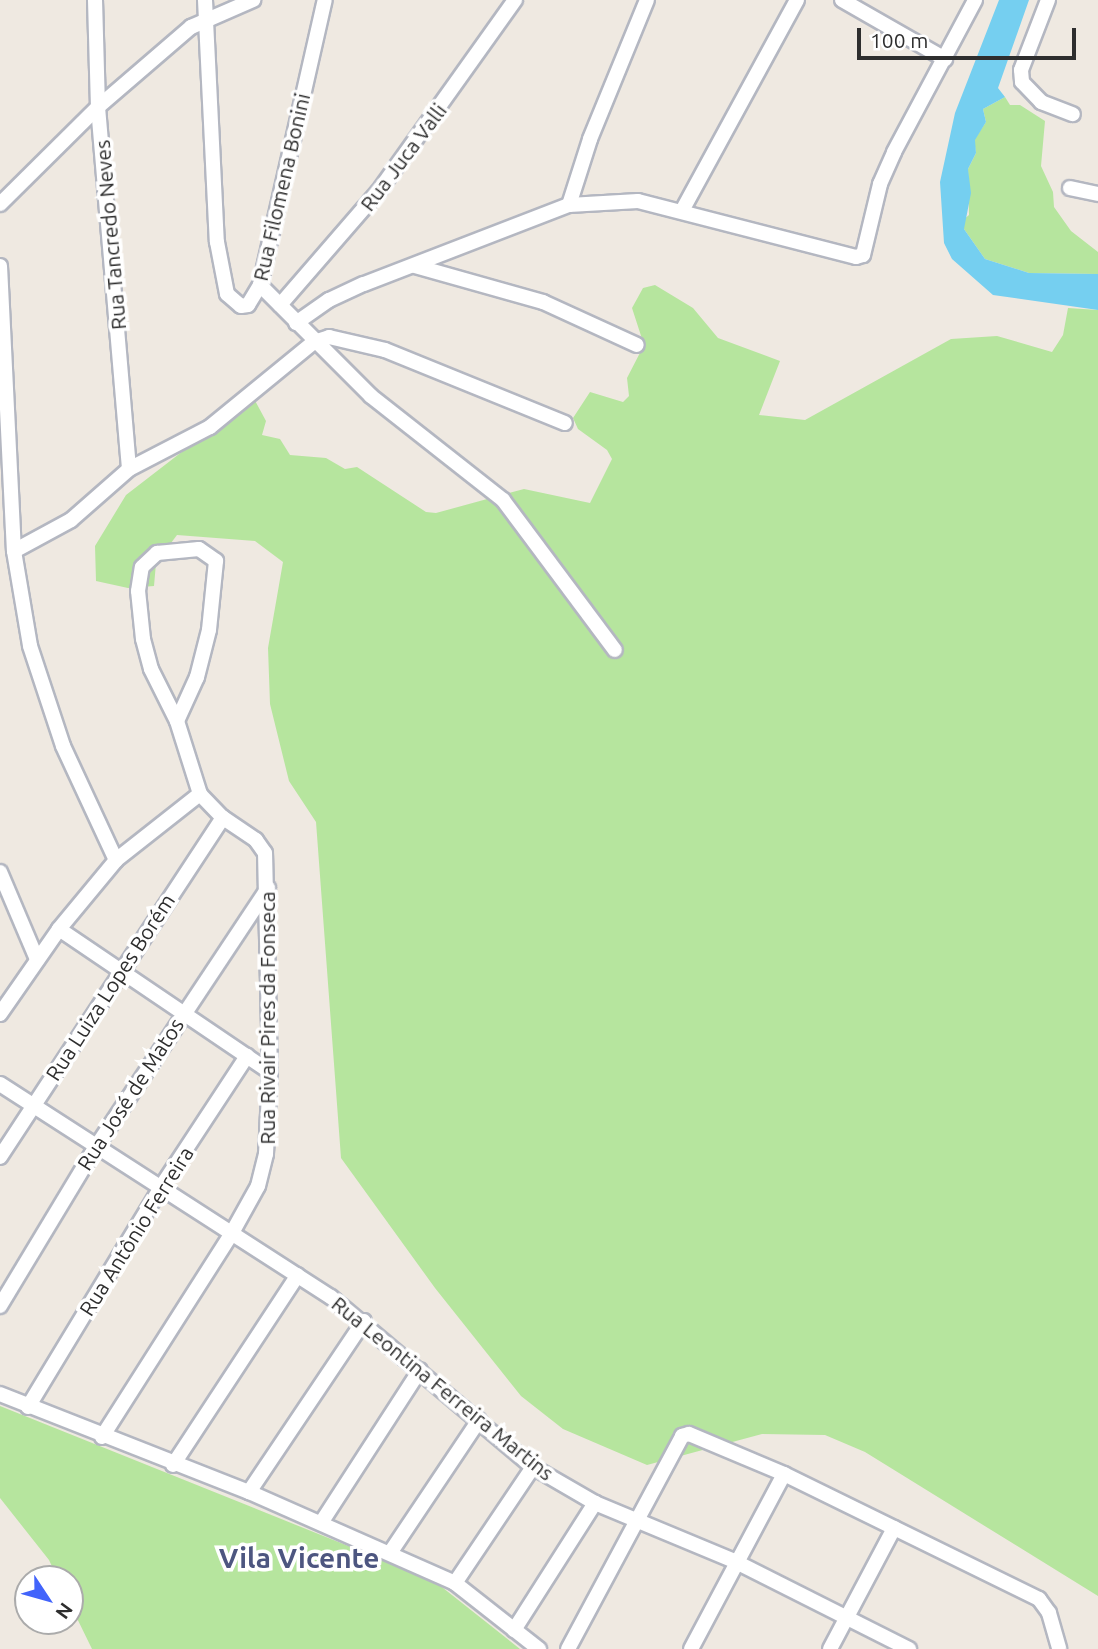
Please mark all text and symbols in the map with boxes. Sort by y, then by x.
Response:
scale bar [860,14,1079,58]
text: 100 m [870,28,928,52]
street label: Rua Filomena Bonini [247,91,315,283]
street label: Rua Juca Valli [354,98,452,216]
street label: Rua Tancredo Neves [89,139,131,331]
street label: Rua Luiza Lopes Borém [40,889,180,1085]
street label: Rua Rivair Pires da Fonseca [254,891,280,1145]
street label: Rua José de Matos [71,1013,189,1175]
street label: Rua Antônio Ferreira [74,1142,198,1320]
street label: Rua Leontina Ferreira Martins [327,1291,559,1485]
district label: Vila Vicente [219,1541,379,1575]
north arrow [14,1565,84,1635]
text: N [51,1599,77,1623]

